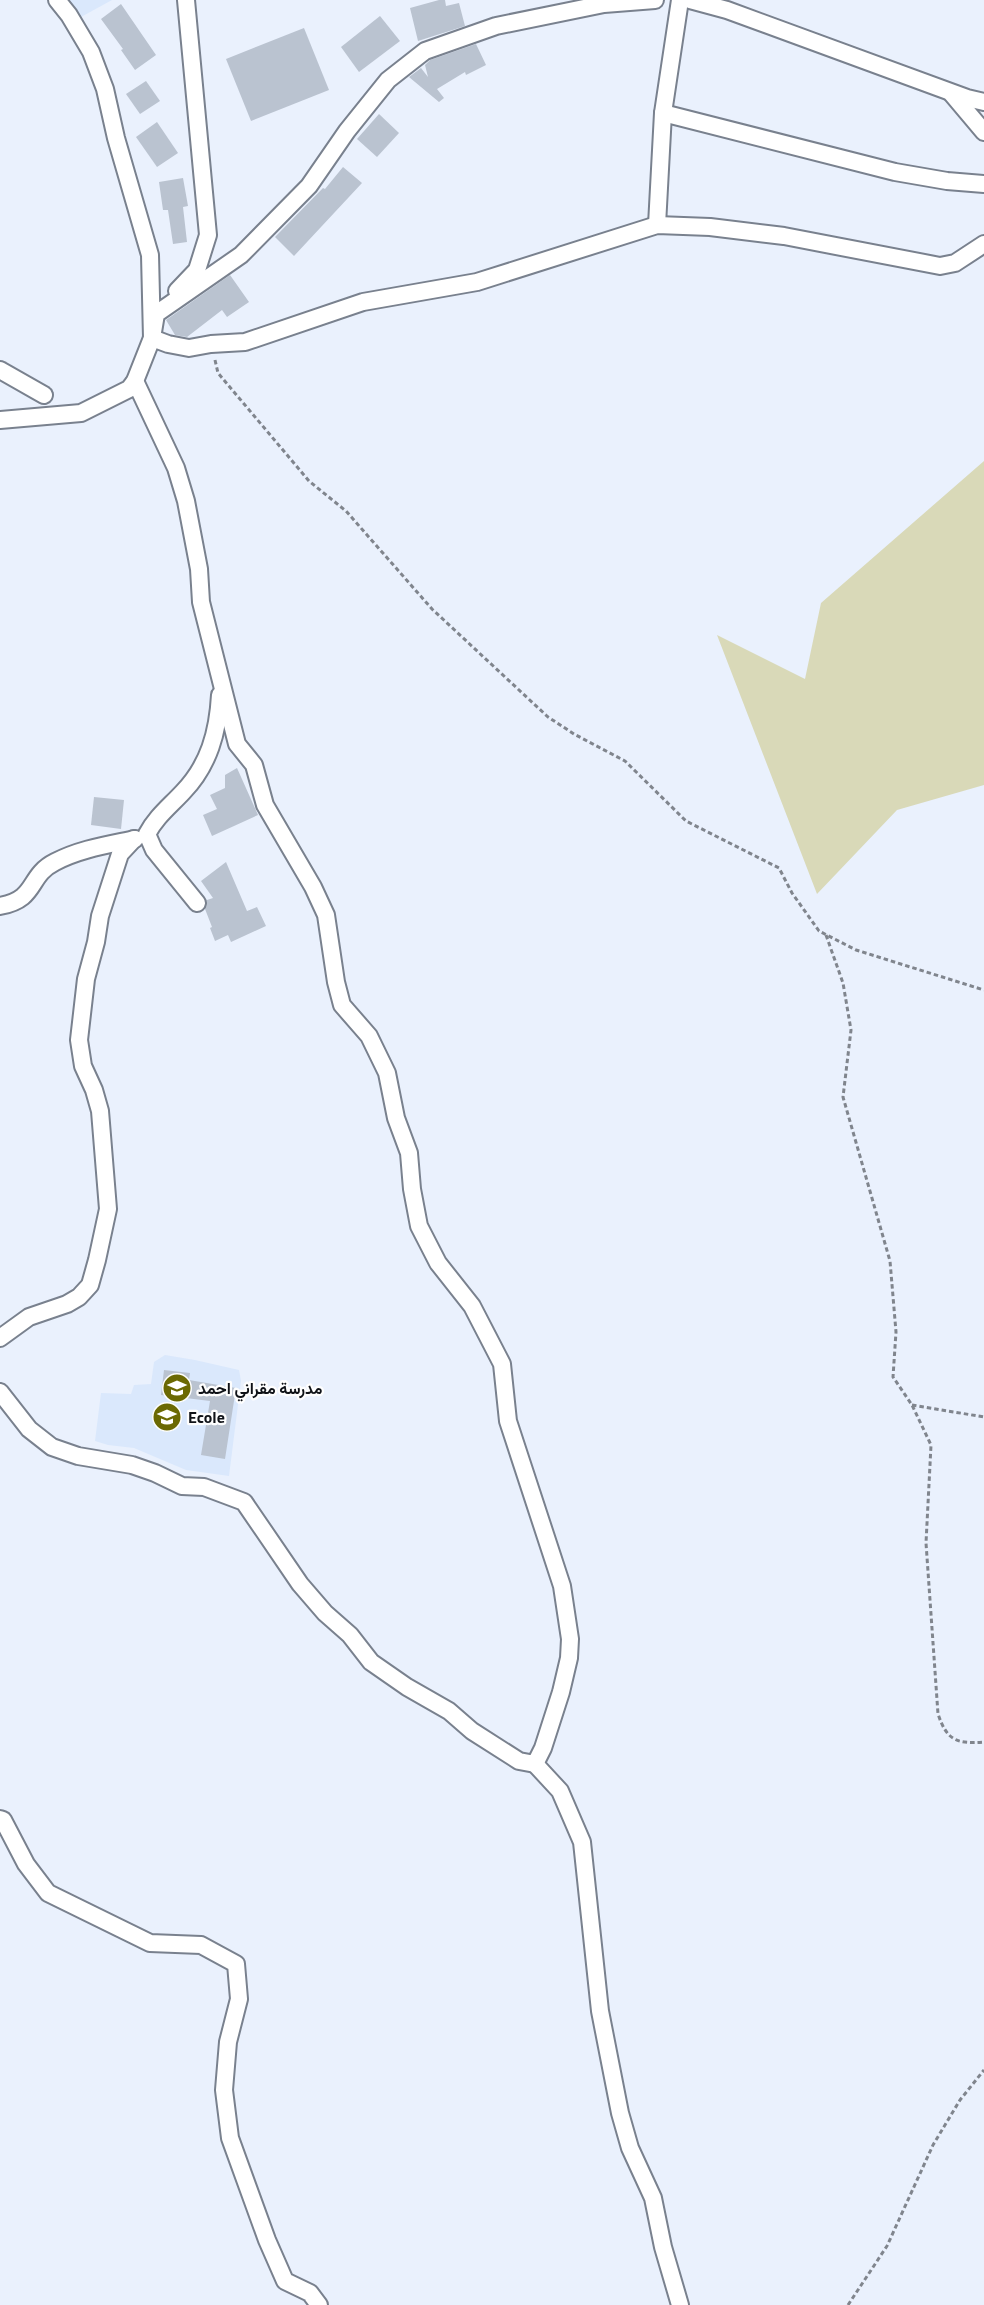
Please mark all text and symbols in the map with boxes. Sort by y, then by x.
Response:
school or university icon: مدرسة مقراني احمد [161,1372,193,1404]
place label: مدرسة مقراني احمد [198,1376,323,1402]
school or university icon: Ecole [151,1401,183,1433]
place label: Ecole [188,1405,225,1429]

